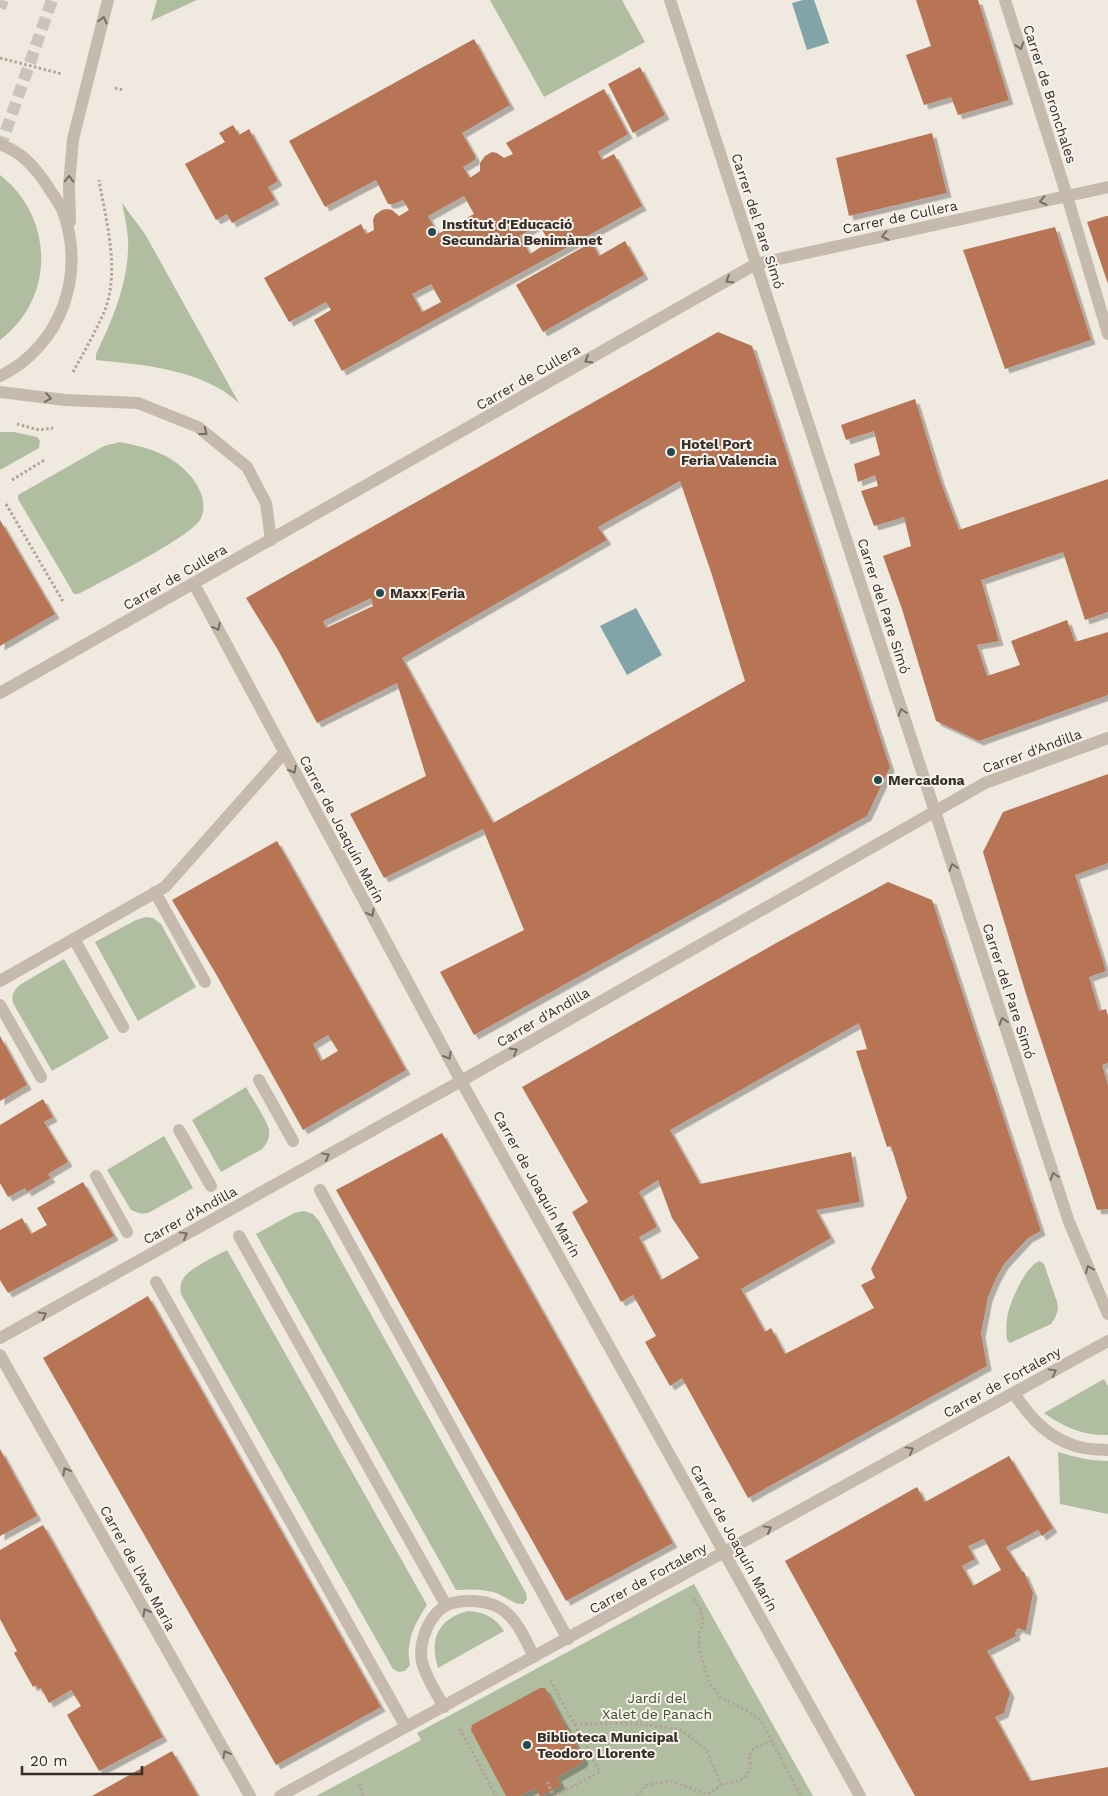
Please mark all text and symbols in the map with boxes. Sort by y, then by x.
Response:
one-way arrow [97,16,108,25]
street label: Carrer de Bronchales [1020,23,1080,165]
one-way arrow [1014,42,1024,50]
street label: Carrer del Pare Simó [729,151,787,291]
one-way arrow [64,174,75,182]
one-way arrow [1039,196,1048,206]
street label: Carrer de Cullera [841,197,959,237]
place label: Institut d'Educació Secundària Benimàmet [442,216,602,248]
marker: Institut d'Educació Secundària Benimàmet [426,226,438,238]
one-way arrow [880,230,889,241]
one-way arrow [726,273,735,283]
street label: Carrer de Cullera [473,341,583,413]
one-way arrow [585,354,594,364]
one-way arrow [44,392,53,402]
one-way arrow [198,426,208,435]
place label: Hotel Port Feria Valencia [681,436,778,468]
marker: Hotel Port Feria Valencia [665,446,677,458]
street label: Carrer del Pare Simó [855,536,913,676]
street label: Carrer de Cullera [120,541,230,613]
place label: Maxx Feria [390,585,466,601]
marker: Maxx Feria [374,587,386,599]
one-way arrow [211,621,221,630]
one-way arrow [898,709,908,717]
street label: Carrer d'Andilla [980,726,1084,776]
street label: Carrer de Joaquín Marín [296,752,388,906]
one-way arrow [287,765,297,774]
place label: Mercadona [888,772,966,788]
marker: Mercadona [872,774,884,786]
one-way arrow [949,863,959,872]
one-way arrow [364,908,374,917]
street label: Carrer del Pare Simó [980,921,1038,1061]
street label: Carrer d'Andilla [494,984,592,1050]
one-way arrow [999,1018,1009,1026]
one-way arrow [508,1047,517,1057]
one-way arrow [442,1051,452,1060]
street label: Carrer de Joaquín Marín [490,1108,584,1260]
one-way arrow [321,1153,330,1163]
one-way arrow [1049,1172,1059,1181]
street label: Carrer d'Andilla [140,1183,240,1247]
one-way arrow [179,1232,188,1242]
one-way arrow [1084,1265,1095,1274]
one-way arrow [37,1311,46,1321]
street label: Carrer de Fortaleny [940,1343,1064,1421]
one-way arrow [1047,1368,1056,1378]
one-way arrow [905,1446,914,1456]
street label: Carrer de Joaquín Marín [687,1462,781,1614]
one-way arrow [62,1467,72,1476]
street label: Carrer de l'Ave Maria [97,1503,179,1633]
one-way arrow [763,1525,772,1535]
street label: Carrer de Fortaleny [586,1539,710,1617]
one-way arrow [142,1608,152,1617]
park label: Jardí del Xalet de Panach [602,1690,712,1722]
place label: Biblioteca Municipal Teodoro Llorente [537,1729,679,1761]
marker: Biblioteca Municipal Teodoro Llorente [521,1739,533,1751]
scale bar [22,1744,142,1776]
one-way arrow [222,1750,232,1759]
text: 20 m [30,1752,68,1770]

